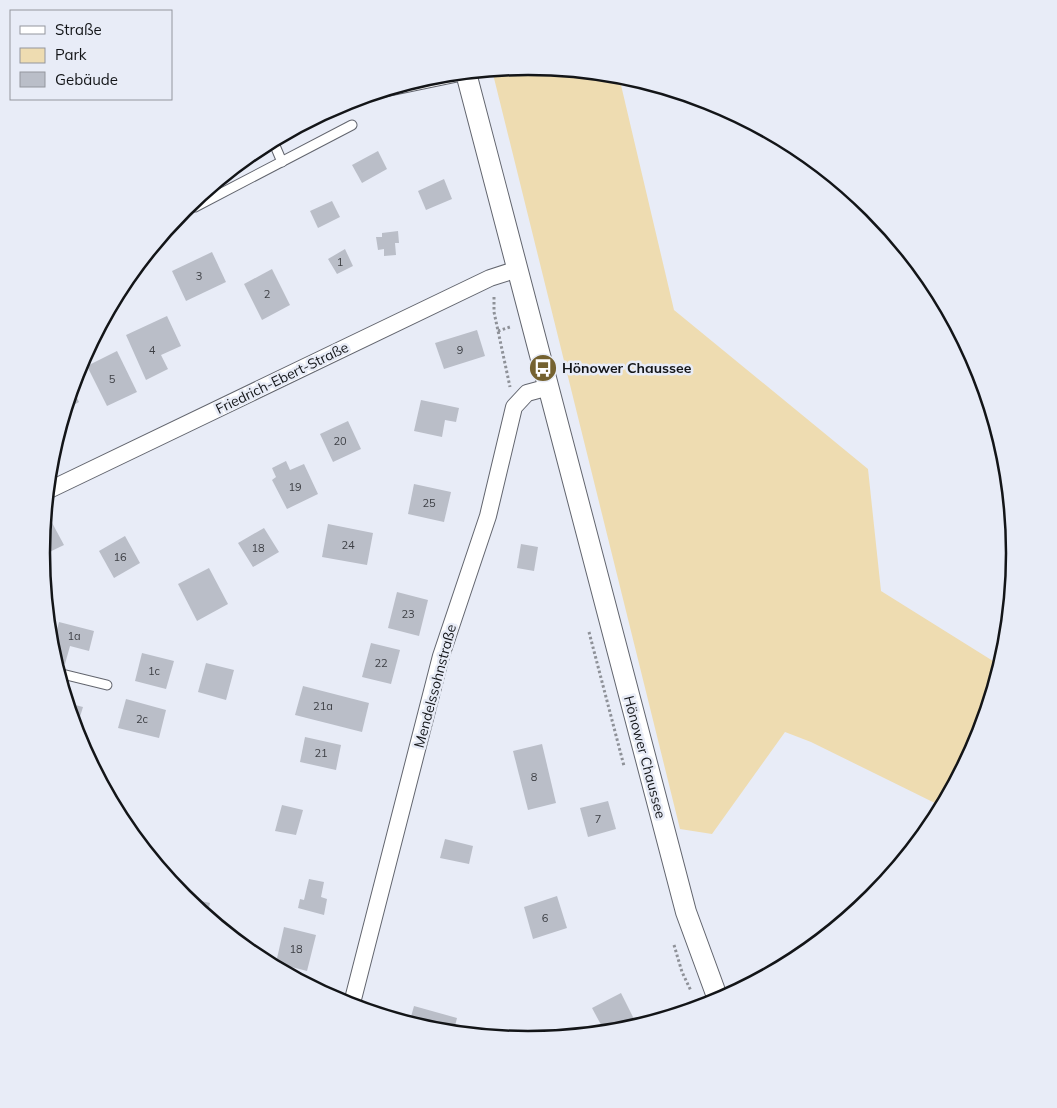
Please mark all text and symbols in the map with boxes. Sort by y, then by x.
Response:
legend [10,10,172,100]
text: Straße [55,20,102,39]
text: Park [55,45,87,64]
text: Gebäude [55,70,118,89]
house number: 1 [337,255,343,269]
house number: 3 [196,269,202,283]
house number: 2 [264,287,271,301]
street label: Friedrich-Ebert-Straße [213,338,351,418]
house number: 4 [149,343,156,357]
house number: 9 [457,343,463,357]
bus stop icon: Hönower Chaussee [528,353,558,383]
place label: Hönower Chaussee [562,359,692,377]
house number: 5 [109,372,116,386]
house number: 20 [333,434,347,448]
house number: 19 [288,480,302,494]
house number: 25 [422,496,436,510]
house number: 24 [341,538,355,552]
house number: 18 [251,541,265,555]
house number: 16 [113,550,127,564]
house number: 23 [401,607,415,621]
street label: Mendelssohnstraße [410,622,460,750]
house number: 1a [67,629,81,643]
house number: 22 [374,656,388,670]
house number: 1c [148,664,161,678]
street label: Hönower Chaussee [620,694,670,820]
house number: 21a [313,699,333,713]
house number: 2c [136,712,149,726]
house number: 21 [314,746,328,760]
house number: 8 [531,770,538,784]
house number: 7 [595,812,601,826]
house number: 6 [542,911,549,925]
house number: 18 [289,942,303,956]

